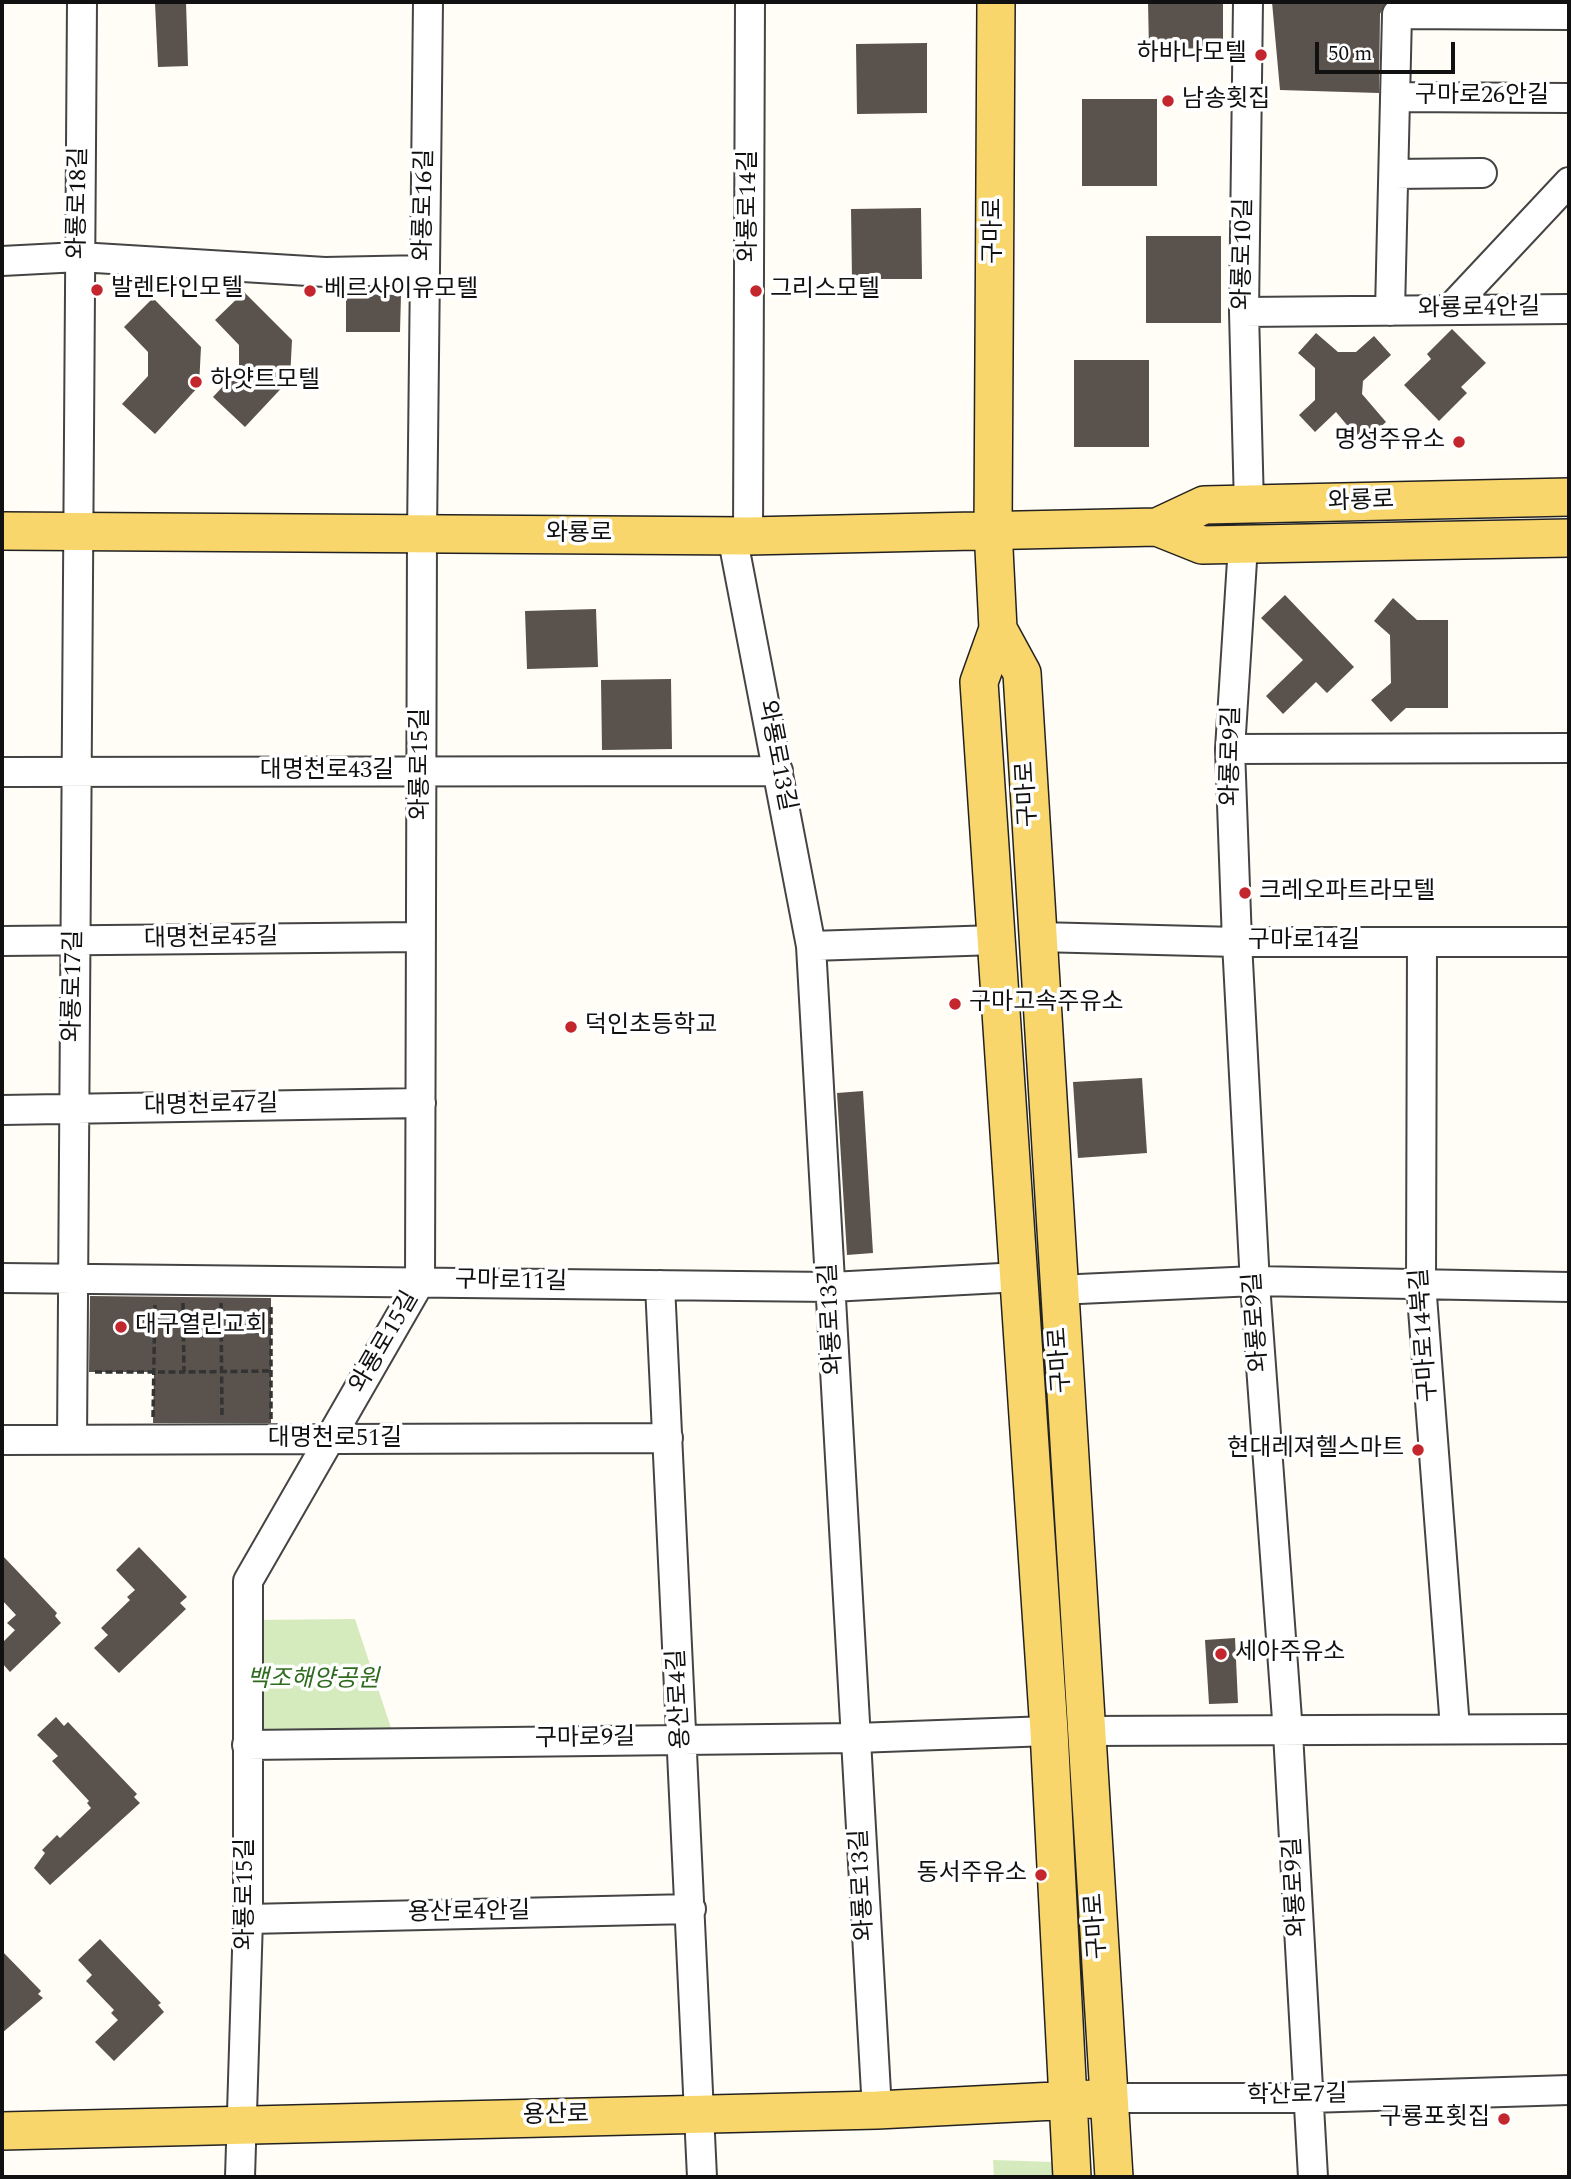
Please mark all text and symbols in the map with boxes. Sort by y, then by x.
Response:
scale bar [1319,28,1459,72]
text: 50 m [1328,38,1372,70]
place label: 하바나모텔 [1137,41,1247,69]
marker: 하바나모텔 [1253,47,1269,63]
street label: 구마로26안길 [1415,83,1549,111]
place label: 남송횟집 [1182,87,1270,115]
marker: 남송횟집 [1160,93,1176,109]
street label: 와룡로18길 [65,147,95,259]
street label: 와룡로16길 [411,149,441,261]
street label: 와룡로14길 [736,150,764,262]
street label: 구마로 [981,198,1009,264]
street label: 와룡로10길 [1230,198,1260,310]
place label: 발렌타인모텔 [111,276,243,304]
place label: 베르사이유모텔 [324,277,479,305]
place label: 그리스모텔 [770,277,880,305]
marker: 발렌타인모텔 [89,282,105,298]
marker: 베르사이유모텔 [302,283,318,299]
marker: 그리스모텔 [748,283,764,299]
street label: 와룡로4안길 [1418,295,1540,325]
place label: 하얏트모텔 [210,368,320,396]
marker: 하얏트모텔 [188,374,204,390]
place label: 명성주유소 [1335,428,1445,456]
marker: 명성주유소 [1451,434,1467,450]
street label: 와룡로 [1327,487,1395,519]
street label: 와룡로 [546,521,612,549]
street label: 와룡로13길 [750,698,800,814]
street label: 와룡로9길 [1218,706,1248,806]
street label: 와룡로15길 [408,708,436,820]
street label: 대명천로43길 [260,758,394,786]
street label: 구마로 [1013,760,1045,828]
place label: 크레오파트라모텔 [1259,879,1436,907]
marker: 크레오파트라모텔 [1237,885,1253,901]
street label: 대명천로45길 [144,924,278,956]
street label: 구마로14길 [1248,928,1360,956]
street label: 와룡로17길 [60,930,90,1042]
place label: 구마고속주유소 [969,990,1124,1018]
marker: 구마고속주유소 [947,996,963,1012]
place label: 덕인초등학교 [585,1013,717,1041]
marker: 덕인초등학교 [563,1019,579,1035]
street label: 대명천로47길 [144,1091,278,1123]
street label: 와룡로13길 [816,1262,850,1376]
street label: 구마로14북길 [1407,1267,1445,1403]
street label: 구마로11길 [455,1268,567,1298]
street label: 와룡로9길 [1240,1271,1276,1373]
street label: 와룡로15길 [345,1287,427,1399]
place label: 대구열린교회 [135,1313,267,1341]
marker: 대구열린교회 [113,1319,129,1335]
street label: 구마로 [1045,1326,1079,1394]
street label: 대명천로51길 [268,1426,402,1454]
place label: 현대레져헬스마트 [1227,1436,1404,1464]
marker: 현대레져헬스마트 [1410,1442,1426,1458]
place label: 세아주유소 [1235,1640,1345,1668]
marker: 세아주유소 [1213,1646,1229,1662]
street label: 용산로4길 [664,1648,698,1750]
park label: 백조해양공원 [247,1667,379,1695]
street label: 구마로9길 [535,1725,635,1755]
street label: 와룡로13길 [847,1828,881,1942]
street label: 와룡로9길 [1280,1836,1314,1938]
street label: 와룡로15길 [233,1838,261,1950]
place label: 동서주유소 [917,1861,1027,1889]
marker: 동서주유소 [1033,1867,1049,1883]
street label: 구마로 [1081,1892,1115,1960]
street label: 용산로4안길 [408,1899,530,1929]
street label: 학산로7길 [1247,2082,1347,2112]
street label: 용산로 [523,2102,589,2132]
place label: 구룡포횟집 [1380,2105,1490,2133]
marker: 구룡포횟집 [1496,2111,1512,2127]

